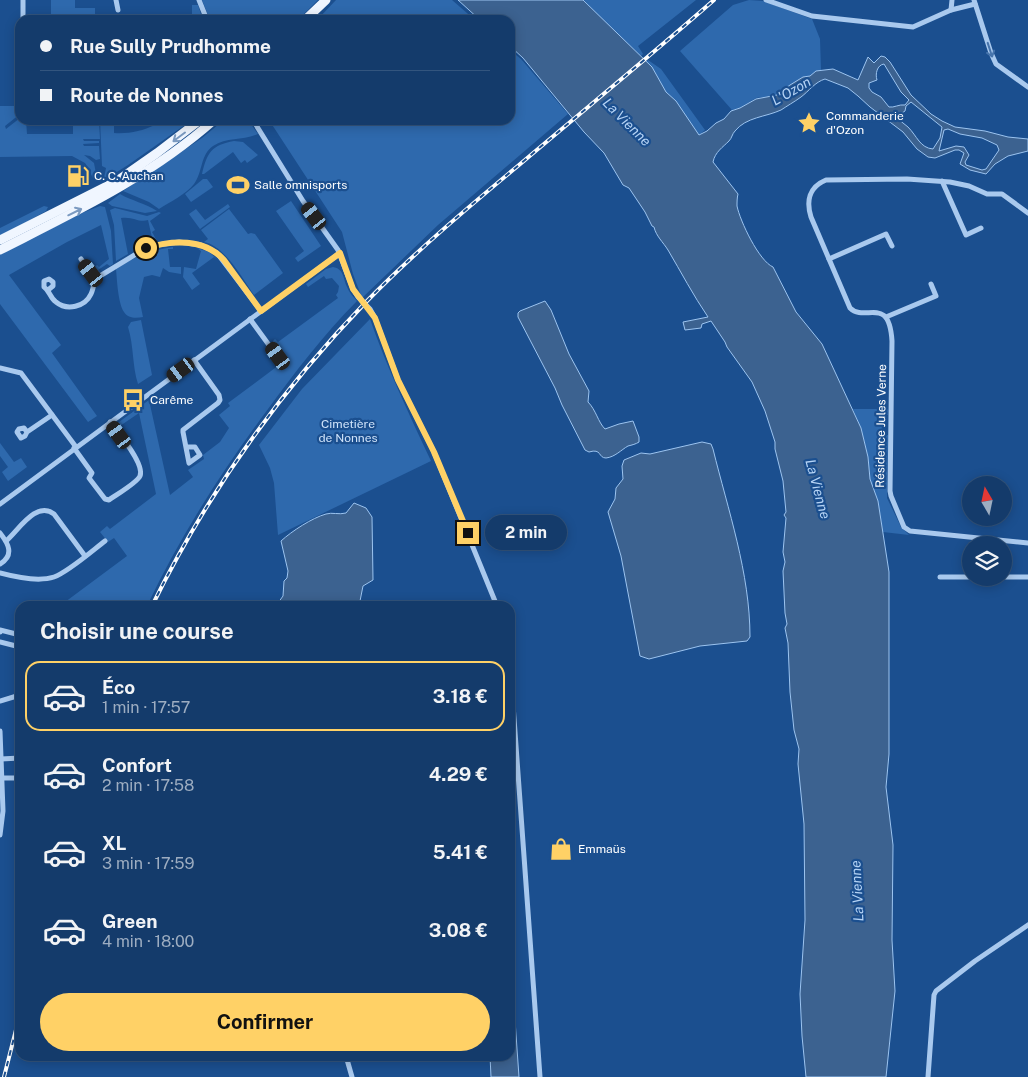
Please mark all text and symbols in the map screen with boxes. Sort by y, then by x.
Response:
text: Rue Sully Prudhomme [70,35,271,57]
one-way arrow [986,42,996,58]
water label: L'Ozon [768,73,814,109]
text: Route de Nonnes [70,84,223,106]
water label: La Vienne [600,95,655,150]
place label: Commanderie d'Ozon [826,109,904,137]
place icon: Commanderie d'Ozon [796,110,822,136]
one-way arrow [172,132,186,142]
fuel station icon: C. C. Auchan [65,163,91,189]
place label: C. C. Auchan [94,169,164,183]
sports icon: Salle omnisports [225,172,251,198]
place label: Salle omnisports [254,178,347,192]
car [298,200,329,232]
one-way arrow [67,207,82,216]
route start [135,237,157,259]
car [75,257,106,289]
car [263,339,292,373]
car [164,355,197,385]
street label: Résidence Jules Verne [873,364,889,488]
bus stop icon: Carême [120,387,146,413]
place label: Carême [150,393,194,407]
park label: Cimetière de Nonnes [318,417,378,445]
car [104,418,133,452]
water label: La Vienne [802,457,834,521]
north arrow [962,476,1012,526]
map controls [962,476,1012,586]
callout: 2 min [486,516,568,550]
route end [457,522,479,544]
text: 2 min [505,523,547,542]
button: layers [962,536,1012,586]
text: Choisir une course [40,618,234,644]
icon: car [42,674,87,719]
text: Éco [102,676,135,698]
text: 3.18 € [433,685,488,707]
text: 1 min · 17:57 [102,698,190,717]
icon: car [42,752,87,797]
text: Confort [102,754,172,776]
text: 4.29 € [429,763,488,785]
text: 2 min · 17:58 [102,776,194,795]
icon: car [42,830,87,875]
text: XL [102,832,127,854]
shop icon: Emmaüs [548,836,574,862]
text: 5.41 € [433,841,488,863]
place label: Emmaüs [578,842,626,856]
text: 3 min · 17:59 [102,854,194,873]
water label: La Vienne [847,860,867,922]
icon: car [42,908,87,953]
text: Green [102,910,157,932]
text: 3.08 € [429,919,488,941]
text: 4 min · 18:00 [102,932,194,951]
button: Confirmer [40,993,490,1051]

